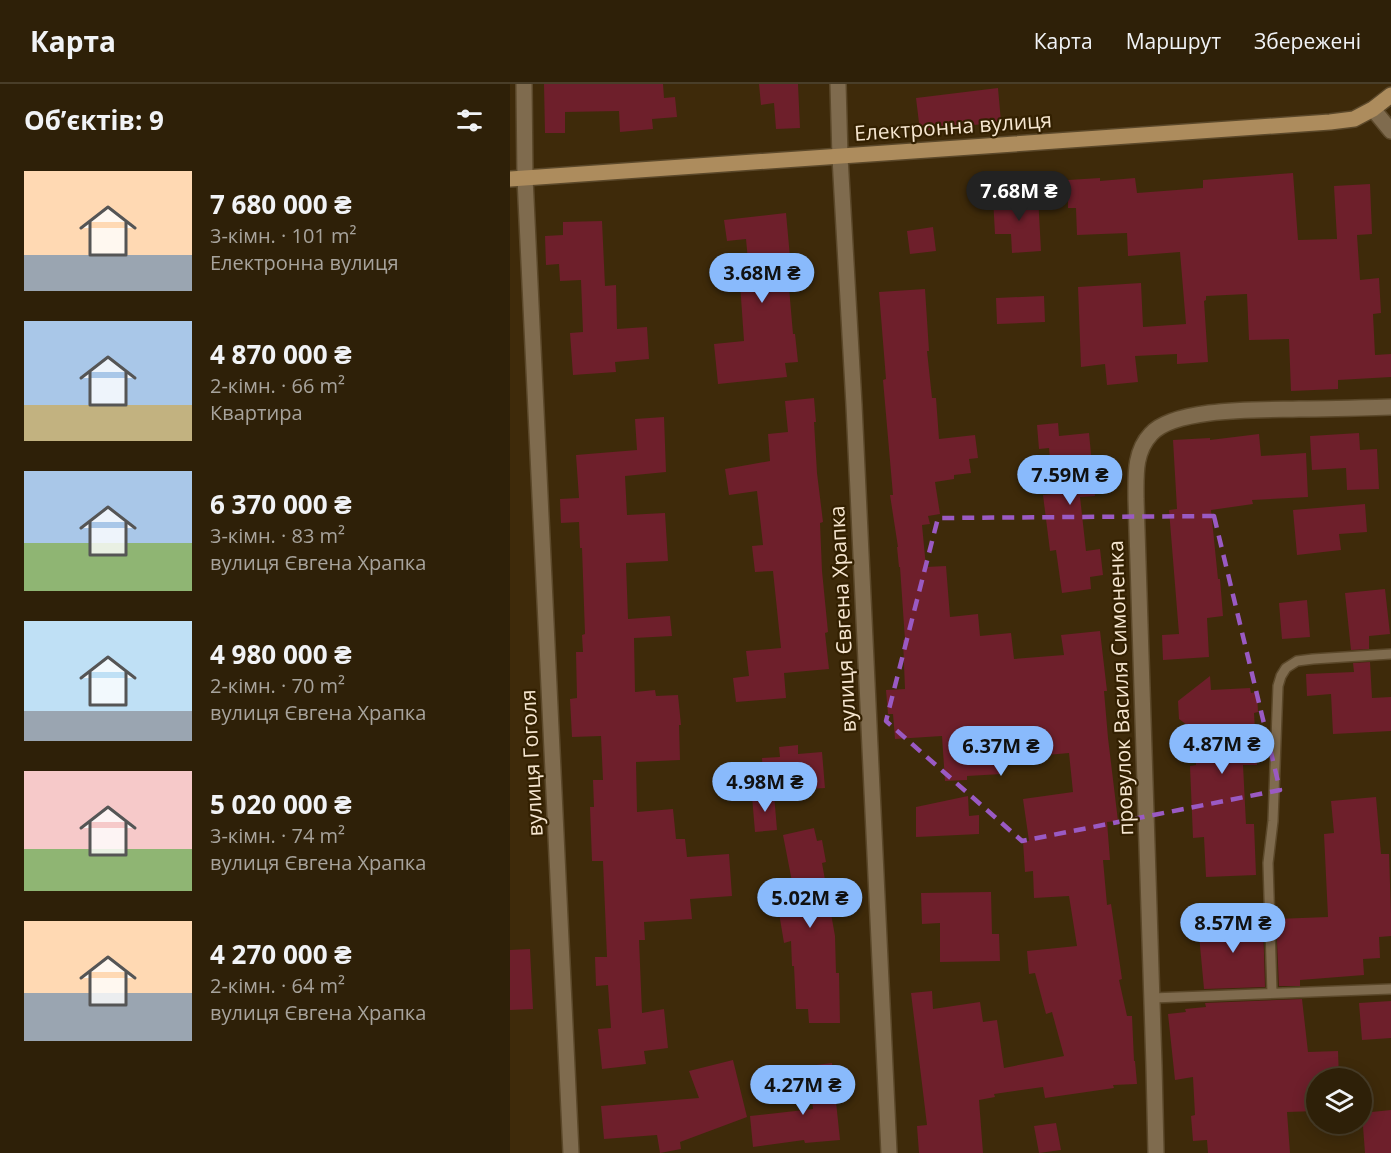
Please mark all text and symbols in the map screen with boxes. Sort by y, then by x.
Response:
text: Карта [30,22,116,60]
text: Карта [1034,27,1093,55]
text: Маршрут [1126,27,1221,55]
text: Збережені [1254,27,1361,55]
text: Об’єктів: 9 [24,102,164,138]
icon: filters [453,104,486,137]
street label: Електронна вулиця [853,105,1053,147]
pin: 7.68M ₴ [964,171,1074,222]
text: 7.68M ₴ [980,177,1058,204]
text: 7 680 000 ₴ [210,186,352,222]
icon: home [72,195,144,267]
text: 3-кімн. · 101 m² [210,222,356,249]
text: Електронна вулиця [210,249,399,276]
pin: 3.68M ₴ [707,253,817,304]
text: 3.68M ₴ [723,259,801,286]
text: 4 870 000 ₴ [210,336,352,372]
icon: home [72,345,144,417]
text: 2-кімн. · 66 m² [210,372,345,399]
text: Квартира [210,399,303,426]
pin: 7.59M ₴ [1015,455,1125,506]
text: 7.59M ₴ [1031,461,1109,488]
text: 6 370 000 ₴ [210,486,352,522]
icon: home [72,495,144,567]
street label: вулиця Євгена Храпка [822,505,862,733]
text: 3-кімн. · 83 m² [210,522,345,549]
street label: провулок Василя Симоненка [1101,540,1139,836]
text: вулиця Євгена Храпка [210,549,426,576]
text: 4 980 000 ₴ [210,636,352,672]
icon: home [72,645,144,717]
text: 2-кімн. · 70 m² [210,672,345,699]
street label: вулиця Гоголя [513,689,549,837]
text: вулиця Євгена Храпка [210,699,426,726]
pin: 4.87M ₴ [1167,724,1277,775]
pin: 6.37M ₴ [946,726,1056,777]
text: 4.87M ₴ [1183,730,1261,757]
text: 6.37M ₴ [962,732,1040,759]
pin: 4.98M ₴ [710,762,820,813]
text: 4.98M ₴ [726,768,804,795]
text: 5 020 000 ₴ [210,786,352,822]
icon: home [72,795,144,867]
text: 3-кімн. · 74 m² [210,822,345,849]
text: вулиця Євгена Храпка [210,849,426,876]
pin: 5.02M ₴ [755,878,865,929]
text: 5.02M ₴ [771,884,849,911]
pin: 8.57M ₴ [1178,903,1288,954]
text: 8.57M ₴ [1194,909,1272,936]
text: 4 270 000 ₴ [210,936,352,972]
icon: home [72,945,144,1017]
text: 2-кімн. · 64 m² [210,972,345,999]
text: вулиця Євгена Храпка [210,999,426,1026]
pin: 4.27M ₴ [748,1065,858,1116]
map controls [1306,1068,1372,1134]
button: layers [1306,1068,1372,1134]
text: 4.27M ₴ [764,1071,842,1098]

